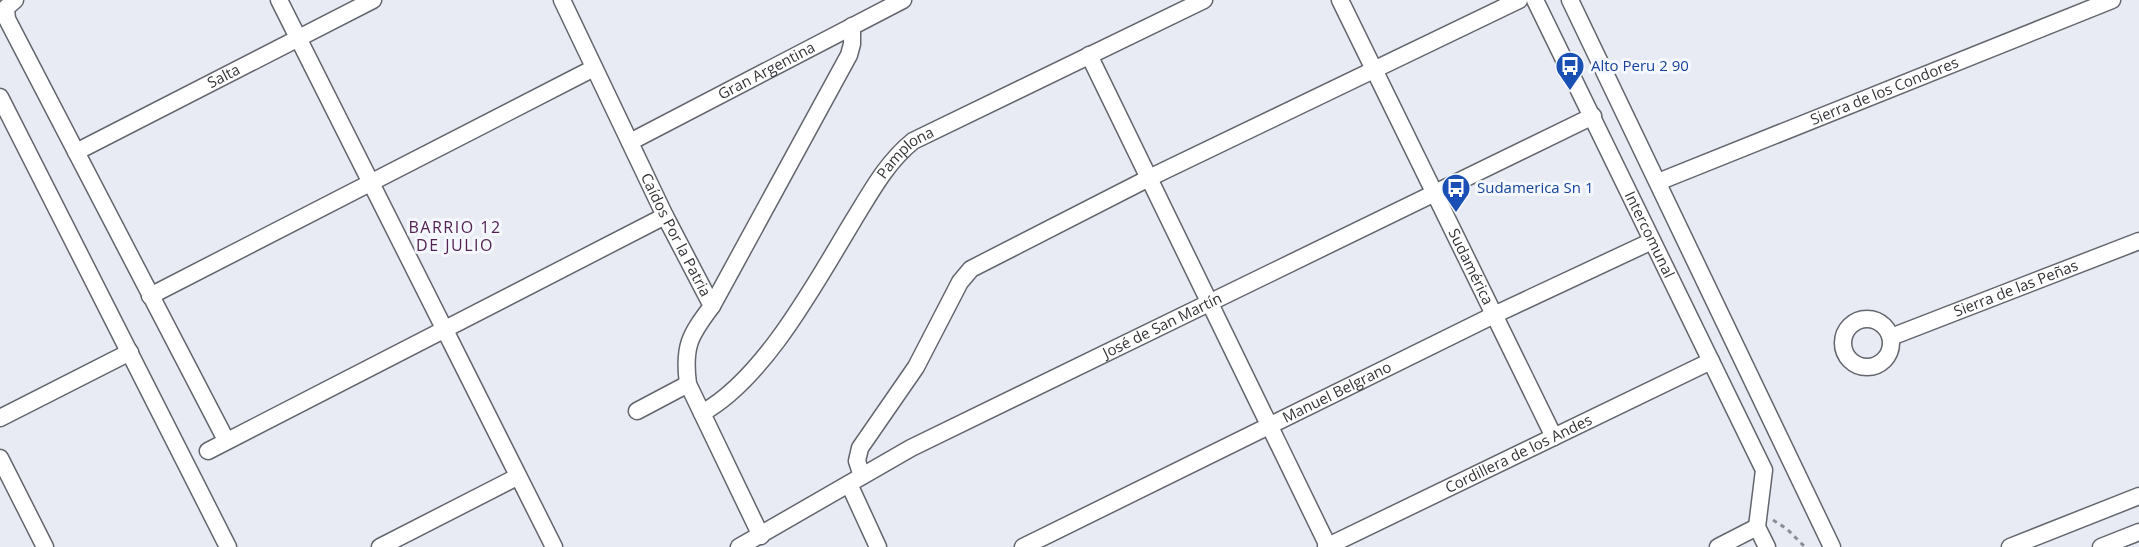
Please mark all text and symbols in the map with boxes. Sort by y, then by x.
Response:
street label: Gran Argentina [714,37,818,104]
bus stop icon: Alto Peru 2 90 [1554,50,1586,92]
street label: Sierra de los Condores [1807,52,1961,129]
place label: Alto Peru 2 90 [1591,55,1689,75]
street label: Salta [204,59,243,92]
street label: Pamplona [872,121,937,182]
street label: Caídos Por la Patria [637,169,716,300]
bus stop icon: Sudamerica Sn 1 [1440,172,1472,214]
place label: Sudamerica Sn 1 [1477,177,1593,197]
street label: Intercomunal [1621,188,1680,281]
district label: BARRIO 12 DE JULIO [408,216,502,256]
street label: Sudamérica [1444,225,1499,308]
street label: Sierra de las Peñas [1950,255,2081,321]
street label: José de San Martín [1097,287,1225,363]
street label: Manuel Belgrano [1279,356,1394,427]
street label: Cordillera de los Andes [1441,409,1595,497]

